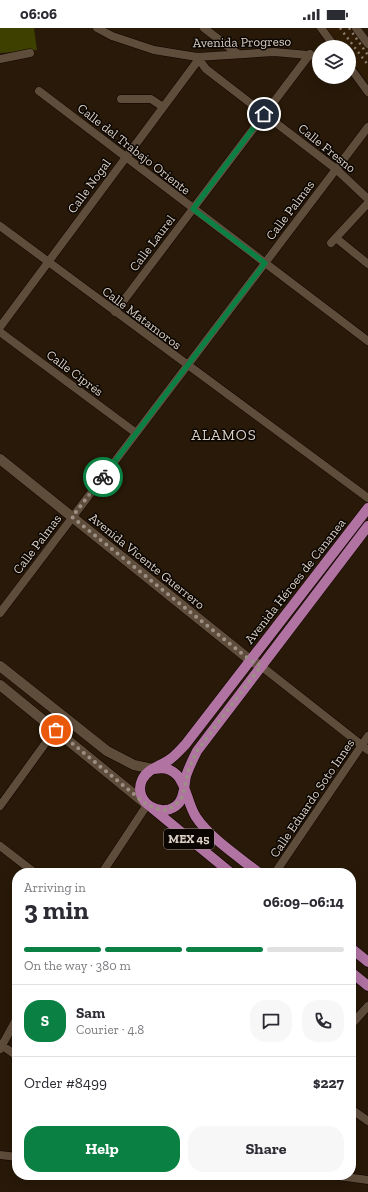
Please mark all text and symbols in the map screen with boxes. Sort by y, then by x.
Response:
text: 06:06 [20,5,57,23]
street label: Avenida Progreso [193,34,292,50]
map controls [312,40,356,84]
button: layers [312,40,356,84]
pin [247,97,281,131]
street label: Calle del Trabajo Oriente [74,100,193,198]
icon: home [253,103,275,125]
street label: Calle Fresno [295,120,359,176]
street label: Calle Nogal [64,155,114,216]
street label: Calle Palmas [263,177,318,243]
street label: Calle Laurel [126,212,178,274]
street label: Calle Matamoros [100,283,185,353]
street label: Calle Ciprés [44,347,107,399]
district label: ALAMOS [191,426,257,444]
courier [83,457,123,497]
icon: bike [92,466,114,488]
street label: Avenida Vicente Guerrero [86,510,208,612]
street label: Calle Palmas [10,511,65,577]
street label: Avenida Héroes de Cananea [241,515,349,647]
pin [39,713,73,747]
icon: bag [45,719,67,741]
street label: Calle Eduardo Soto Innes [267,735,358,860]
road number: MEX 45 [164,829,214,849]
text: Arriving in [24,880,86,895]
text: 06:09–06:14 [263,893,344,911]
text: 3 min [24,894,89,926]
text: On the way · 380 m [24,958,131,973]
button: chat [250,1000,292,1042]
button: phone [302,1000,344,1042]
text: Sam [76,1004,105,1022]
text: S [41,1012,49,1030]
text: Courier · 4.8 [76,1022,144,1037]
text: Order #8499 [24,1074,107,1092]
text: $227 [313,1074,344,1092]
button: Help [24,1126,180,1172]
button: Share [188,1126,344,1172]

